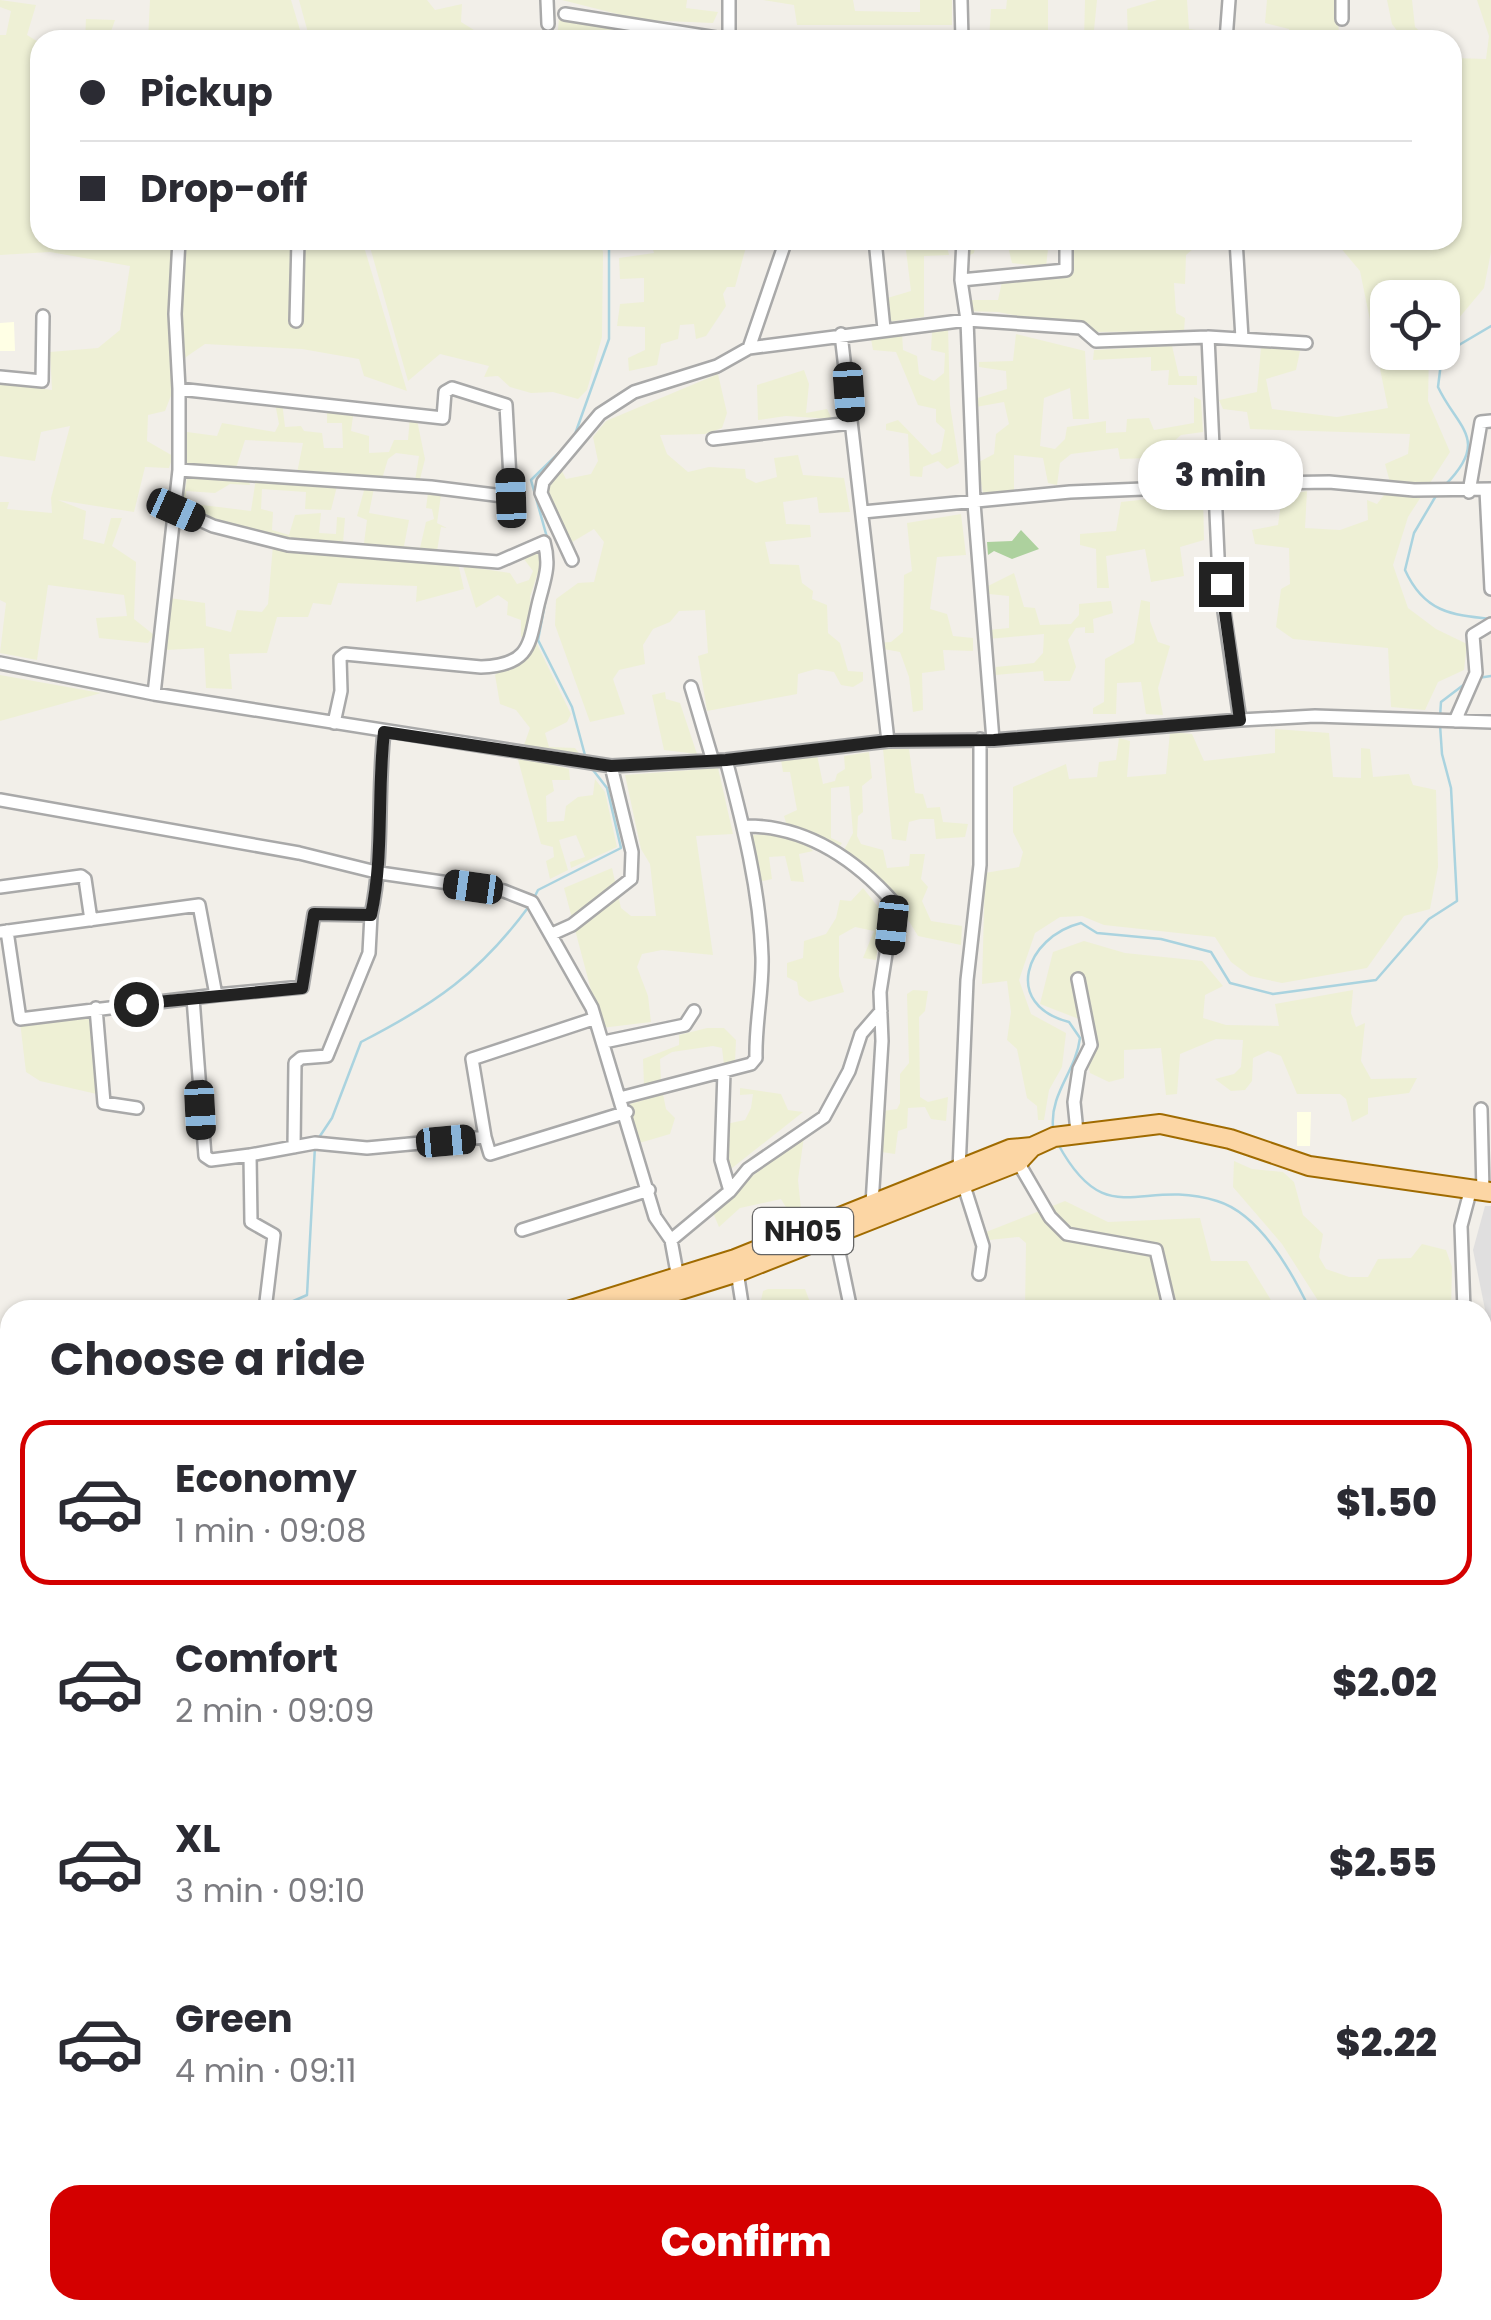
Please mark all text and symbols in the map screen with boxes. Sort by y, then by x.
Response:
text: Pickup [140,66,273,119]
text: Drop-off [140,162,308,215]
map controls [1370,280,1460,370]
button: locate [1370,280,1460,370]
car [832,361,866,423]
callout: 3 min [1138,439,1304,509]
text: 3 min [1175,452,1266,497]
car [495,467,527,529]
car [142,484,210,536]
route end [1199,562,1244,607]
car [441,868,505,906]
car [874,894,910,956]
route start [114,982,159,1027]
car [183,1079,217,1141]
car [415,1123,477,1159]
road number: NH05 [753,1208,853,1254]
text: Choose a ride [50,1328,365,1391]
text: Economy [175,1452,357,1505]
icon: car [55,1458,145,1548]
text: $1.50 [1336,1476,1437,1529]
text: 1 min · 09:08 [175,1508,366,1553]
text: Comfort [175,1632,338,1685]
icon: car [55,1638,145,1728]
text: $2.02 [1332,1656,1437,1709]
text: 2 min · 09:09 [175,1688,374,1733]
text: XL [175,1812,220,1865]
icon: car [55,1818,145,1908]
text: $2.55 [1329,1836,1437,1889]
text: 3 min · 09:10 [175,1868,365,1913]
text: Green [175,1992,293,2045]
icon: car [55,1998,145,2088]
text: $2.22 [1336,2016,1437,2069]
text: 4 min · 09:11 [175,2048,356,2093]
button: Confirm [50,2185,1442,2300]

